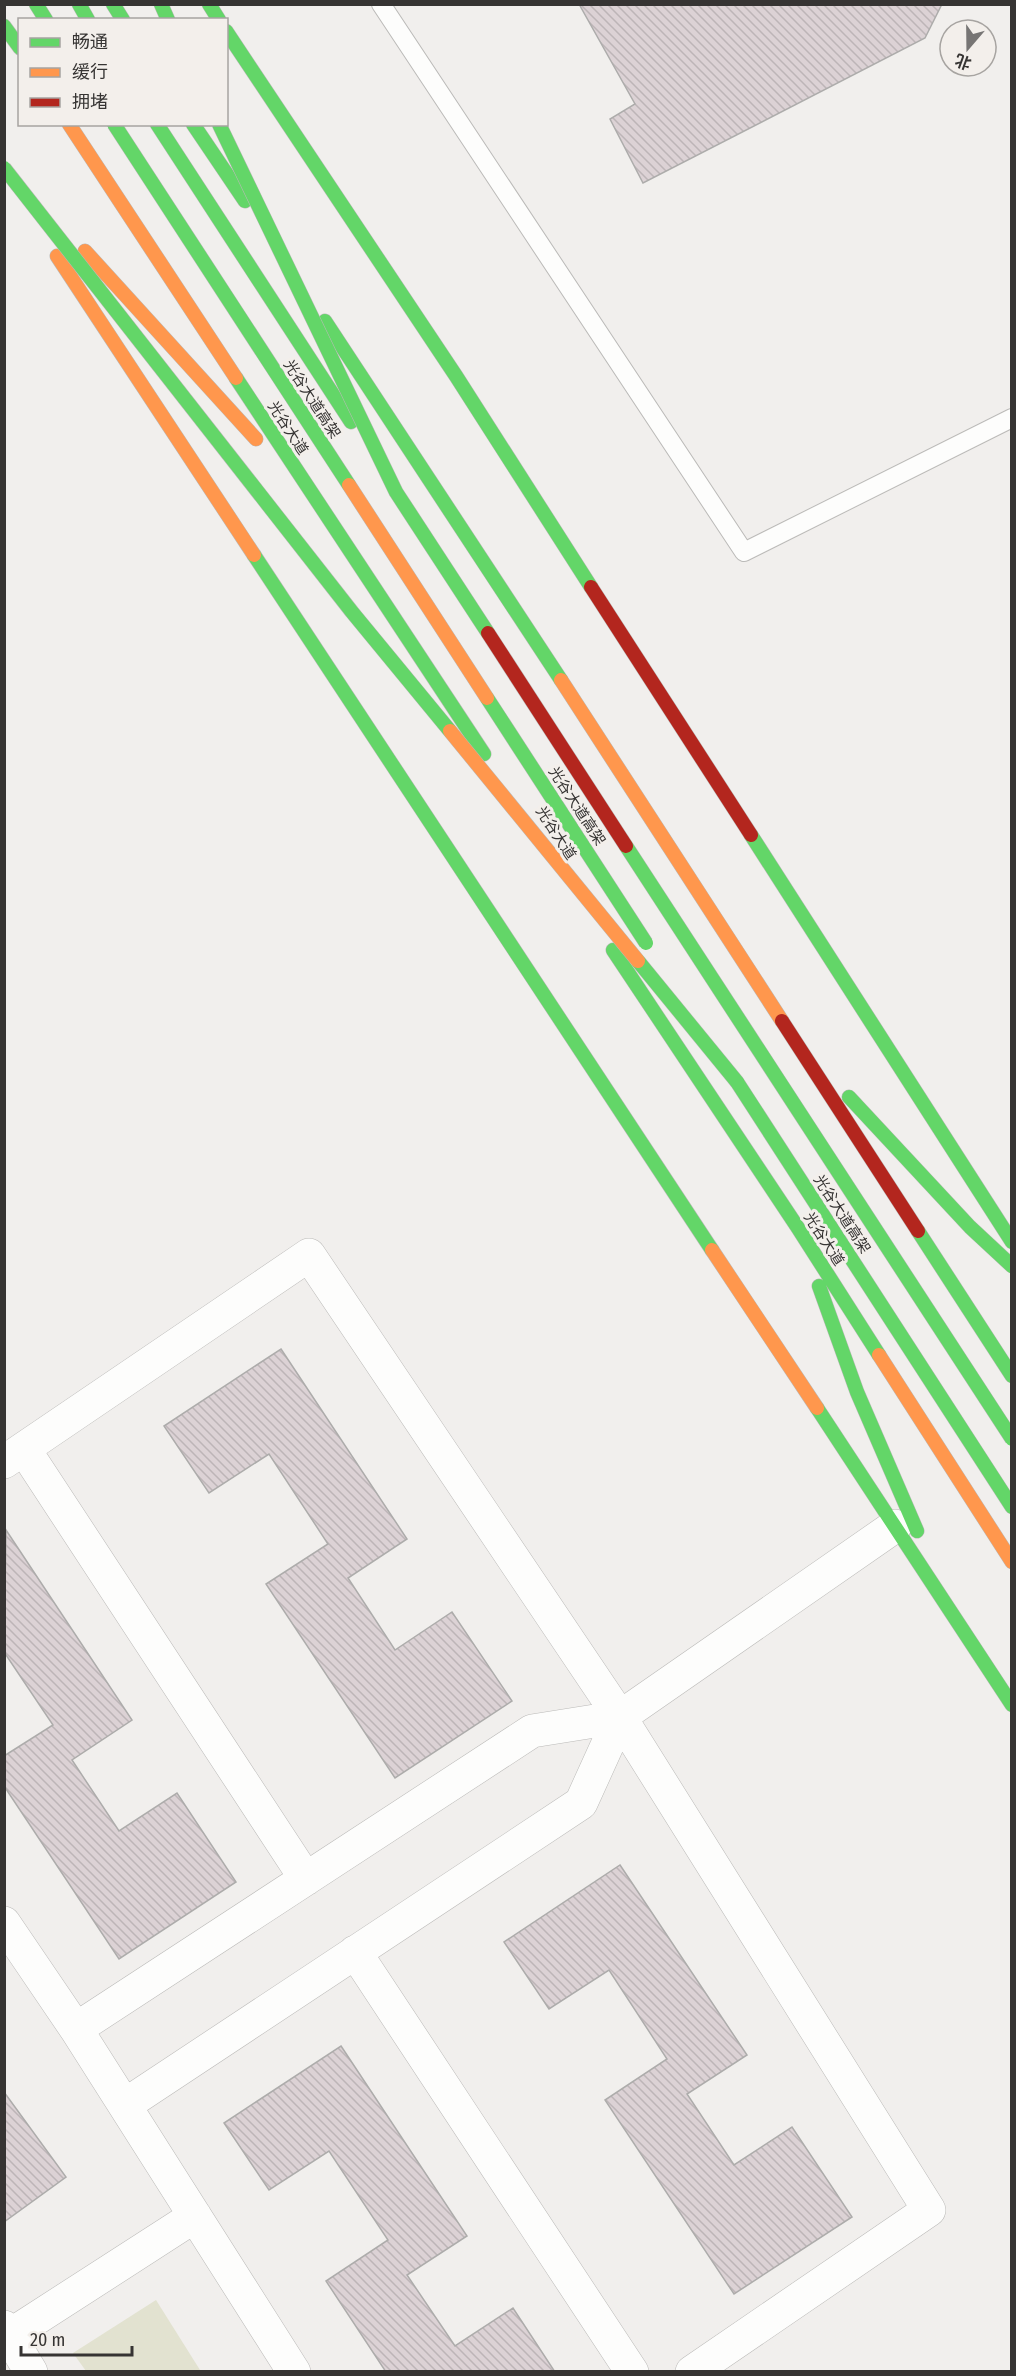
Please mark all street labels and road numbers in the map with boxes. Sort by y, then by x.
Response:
street label: 光谷大道高架 [280,356,344,442]
street label: 光谷大道 [264,398,312,458]
street label: 光谷大道高架 [545,763,609,849]
street label: 光谷大道 [532,803,580,863]
street label: 光谷大道高架 [810,1171,874,1257]
street label: 光谷大道 [800,1209,848,1269]

